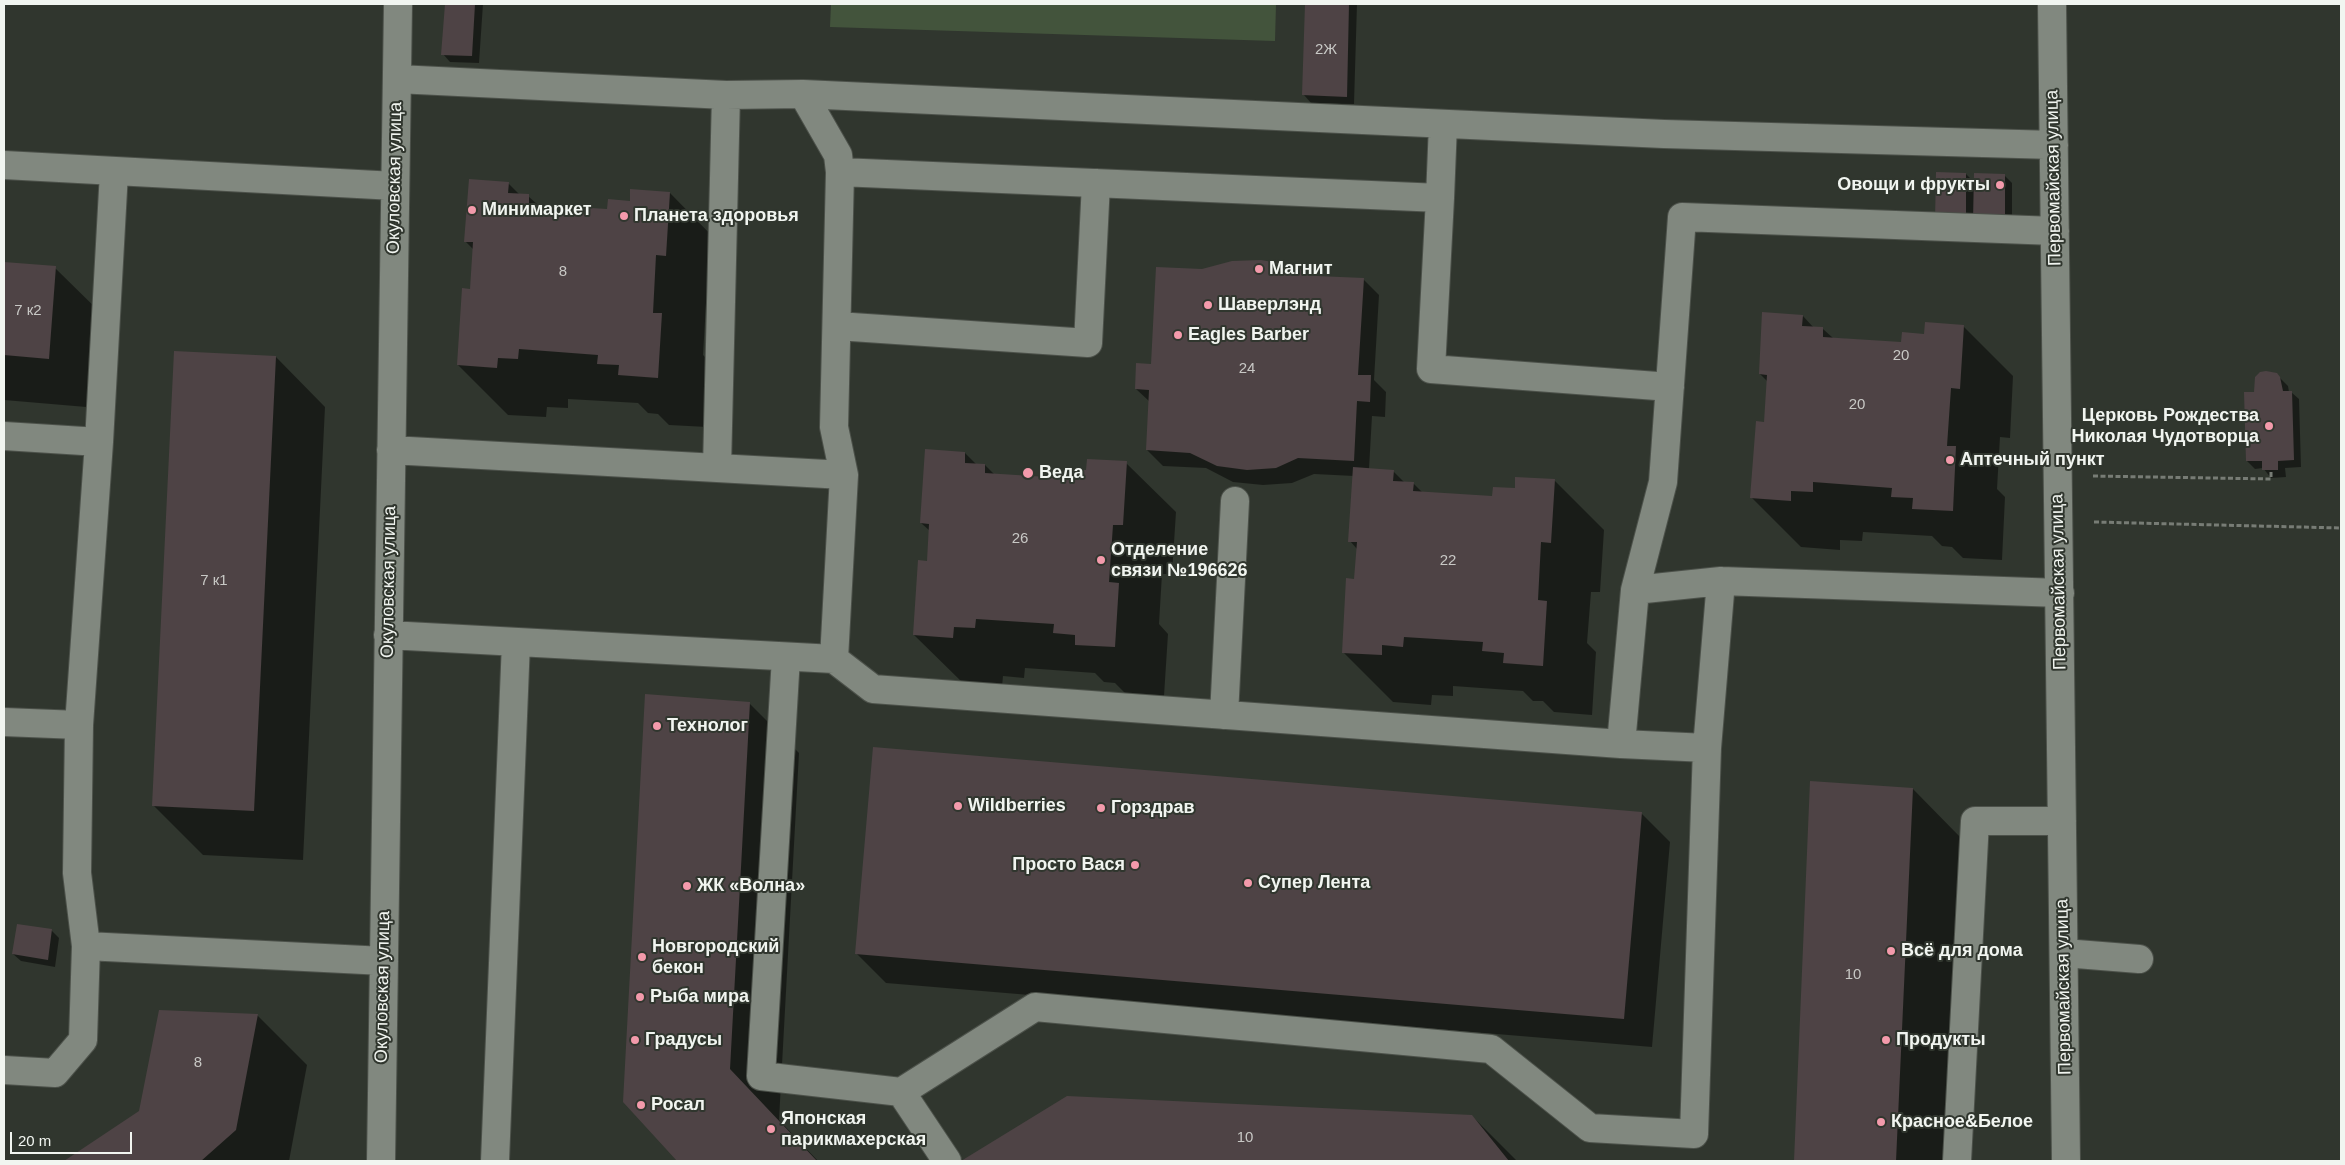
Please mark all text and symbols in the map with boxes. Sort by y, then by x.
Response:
house number: 2Ж [1315,41,1337,59]
street label: Первомайская улица [2042,90,2066,266]
street label: Окуловская улица [383,102,407,254]
place label: Овощи и фрукты [1837,174,1990,196]
marker: Овощи и фрукты [1994,179,2006,191]
place label: Минимаркет [482,199,592,221]
marker: Минимаркет [466,204,478,216]
place label: Планета здоровья [634,205,799,227]
marker: Планета здоровья [618,210,630,222]
place label: Магнит [1269,258,1332,280]
house number: 8 [559,263,567,281]
marker: Магнит [1253,263,1265,275]
place label: Шаверлэнд [1218,294,1321,316]
marker: Шаверлэнд [1202,299,1214,311]
house number: 7 к2 [14,302,42,320]
place label: Eagles Barber [1188,324,1309,346]
marker: Eagles Barber [1172,329,1184,341]
house number: 20 [1893,347,1909,365]
house number: 24 [1239,360,1255,378]
house number: 20 [1849,396,1865,414]
place label: Церковь Рождества Николая Чудотворца [2072,405,2259,448]
marker: Церковь Рождества Николая Чудотворца [2263,420,2275,432]
place label: Аптечный пункт [1960,449,2105,471]
marker: Аптечный пункт [1944,454,1956,466]
place label: Веда [1039,462,1083,484]
marker: Веда [1021,466,1035,480]
street label: Первомайская улица [2047,494,2071,670]
street label: Окуловская улица [377,506,401,658]
house number: 26 [1012,530,1028,548]
place label: Отделение связи №196626 [1111,539,1247,582]
house number: 22 [1440,552,1456,570]
marker: Отделение связи №196626 [1095,554,1107,566]
house number: 7 к1 [200,572,228,590]
place label: Технолог [667,715,748,737]
marker: Технолог [651,720,663,732]
place label: Wildberries [968,795,1066,817]
place label: Горздрав [1111,797,1195,819]
marker: Wildberries [952,800,964,812]
marker: Горздрав [1095,802,1107,814]
place label: Просто Вася [1012,854,1125,876]
marker: Просто Вася [1129,859,1141,871]
place label: Супер Лента [1258,872,1370,894]
place label: ЖК «Волна» [697,875,805,897]
marker: Супер Лента [1242,877,1254,889]
marker: ЖК «Волна» [681,880,693,892]
street label: Первомайская улица [2052,899,2076,1075]
street label: Окуловская улица [371,911,395,1063]
place label: Новгородский бекон [652,936,779,979]
place label: Всё для дома [1901,940,2023,962]
marker: Всё для дома [1885,945,1897,957]
marker: Новгородский бекон [636,951,648,963]
house number: 10 [1845,966,1861,984]
place label: Рыба мира [650,986,749,1008]
marker: Рыба мира [634,991,646,1003]
place label: Градусы [645,1029,722,1051]
place label: Продукты [1896,1029,1986,1051]
marker: Градусы [629,1034,641,1046]
marker: Продукты [1880,1034,1892,1046]
house number: 8 [194,1054,202,1072]
place label: Росал [651,1094,705,1116]
marker: Росал [635,1099,647,1111]
place label: Японская парикмахерская [781,1108,926,1150]
place label: Красное&Белое [1891,1111,2033,1133]
marker: Красное&Белое [1875,1116,1887,1128]
scale bar [12,1122,135,1154]
marker: Японская парикмахерская [765,1123,777,1135]
house number: 10 [1237,1129,1253,1147]
text: 20 m [18,1132,51,1149]

